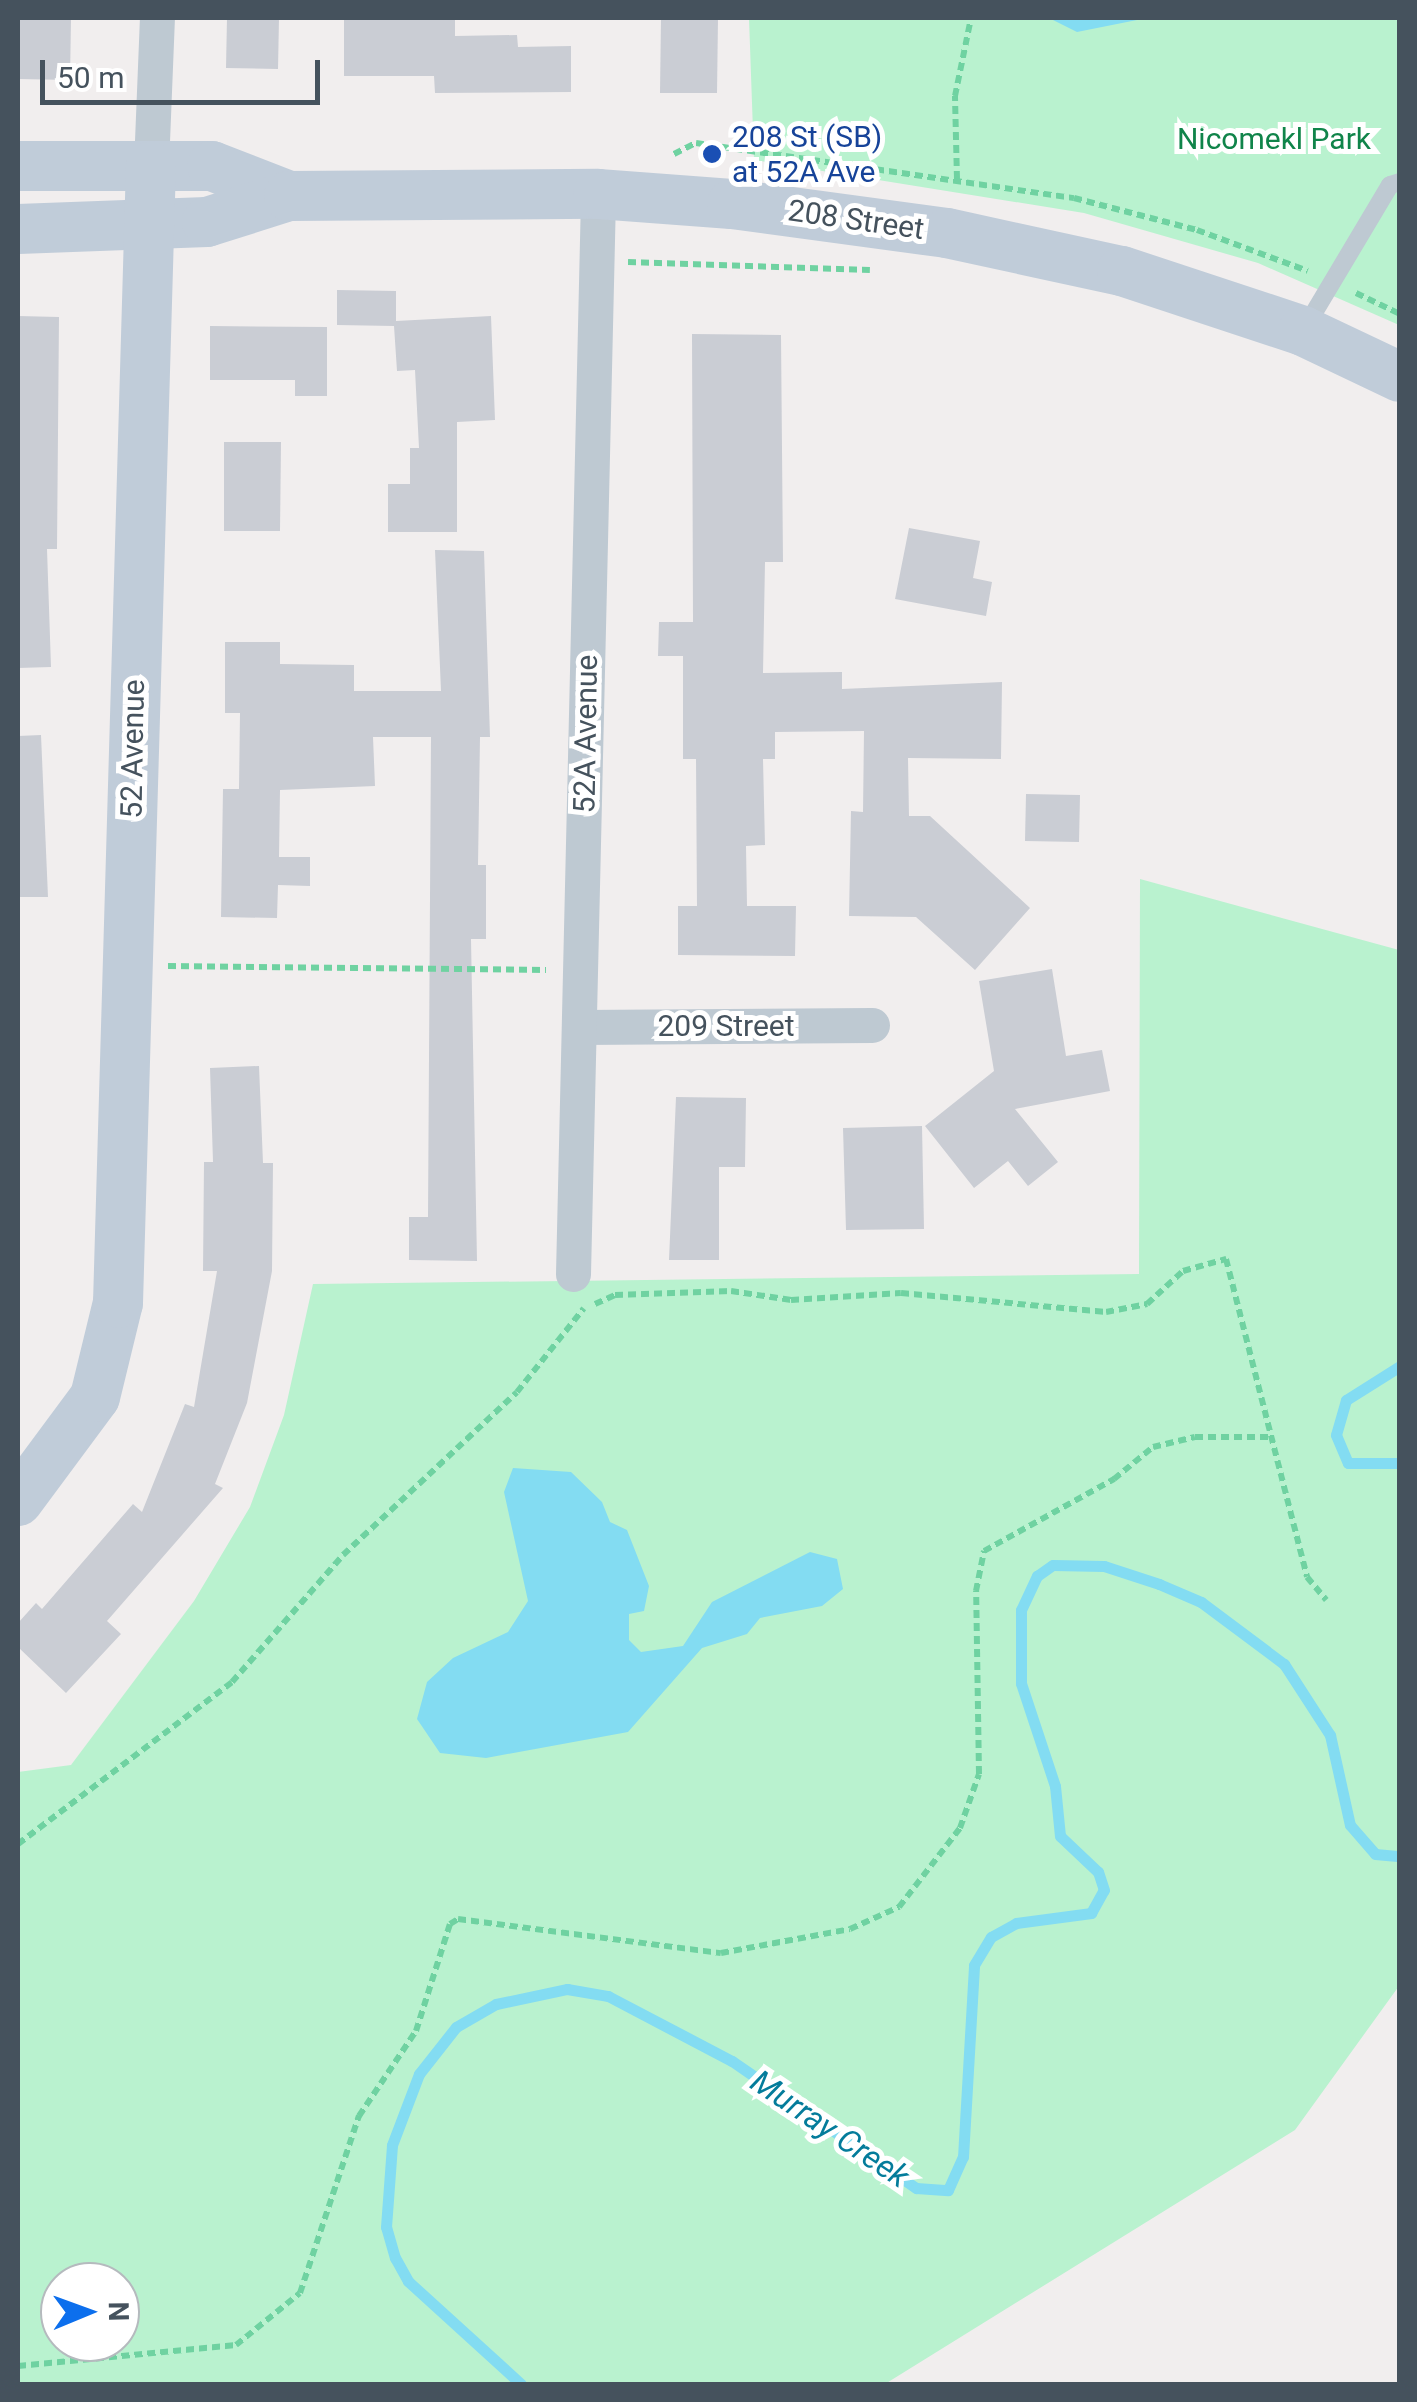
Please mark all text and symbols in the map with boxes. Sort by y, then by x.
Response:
scale bar [45,40,325,102]
text: 50 m [57,60,124,95]
place label: 208 St (SB) at 52A Ave [732,119,882,190]
park label: Nicomekl Park [1177,121,1371,157]
marker: 208 St (SB) at 52A Ave [701,143,723,165]
street label: 208 Street [786,193,926,247]
street label: 52A Avenue [567,654,605,814]
street label: 52 Avenue [114,679,152,819]
street label: 209 Street [657,1008,795,1044]
water label: Murray Creek [743,2062,917,2196]
north arrow [40,2262,140,2362]
text: N [102,2301,135,2322]

